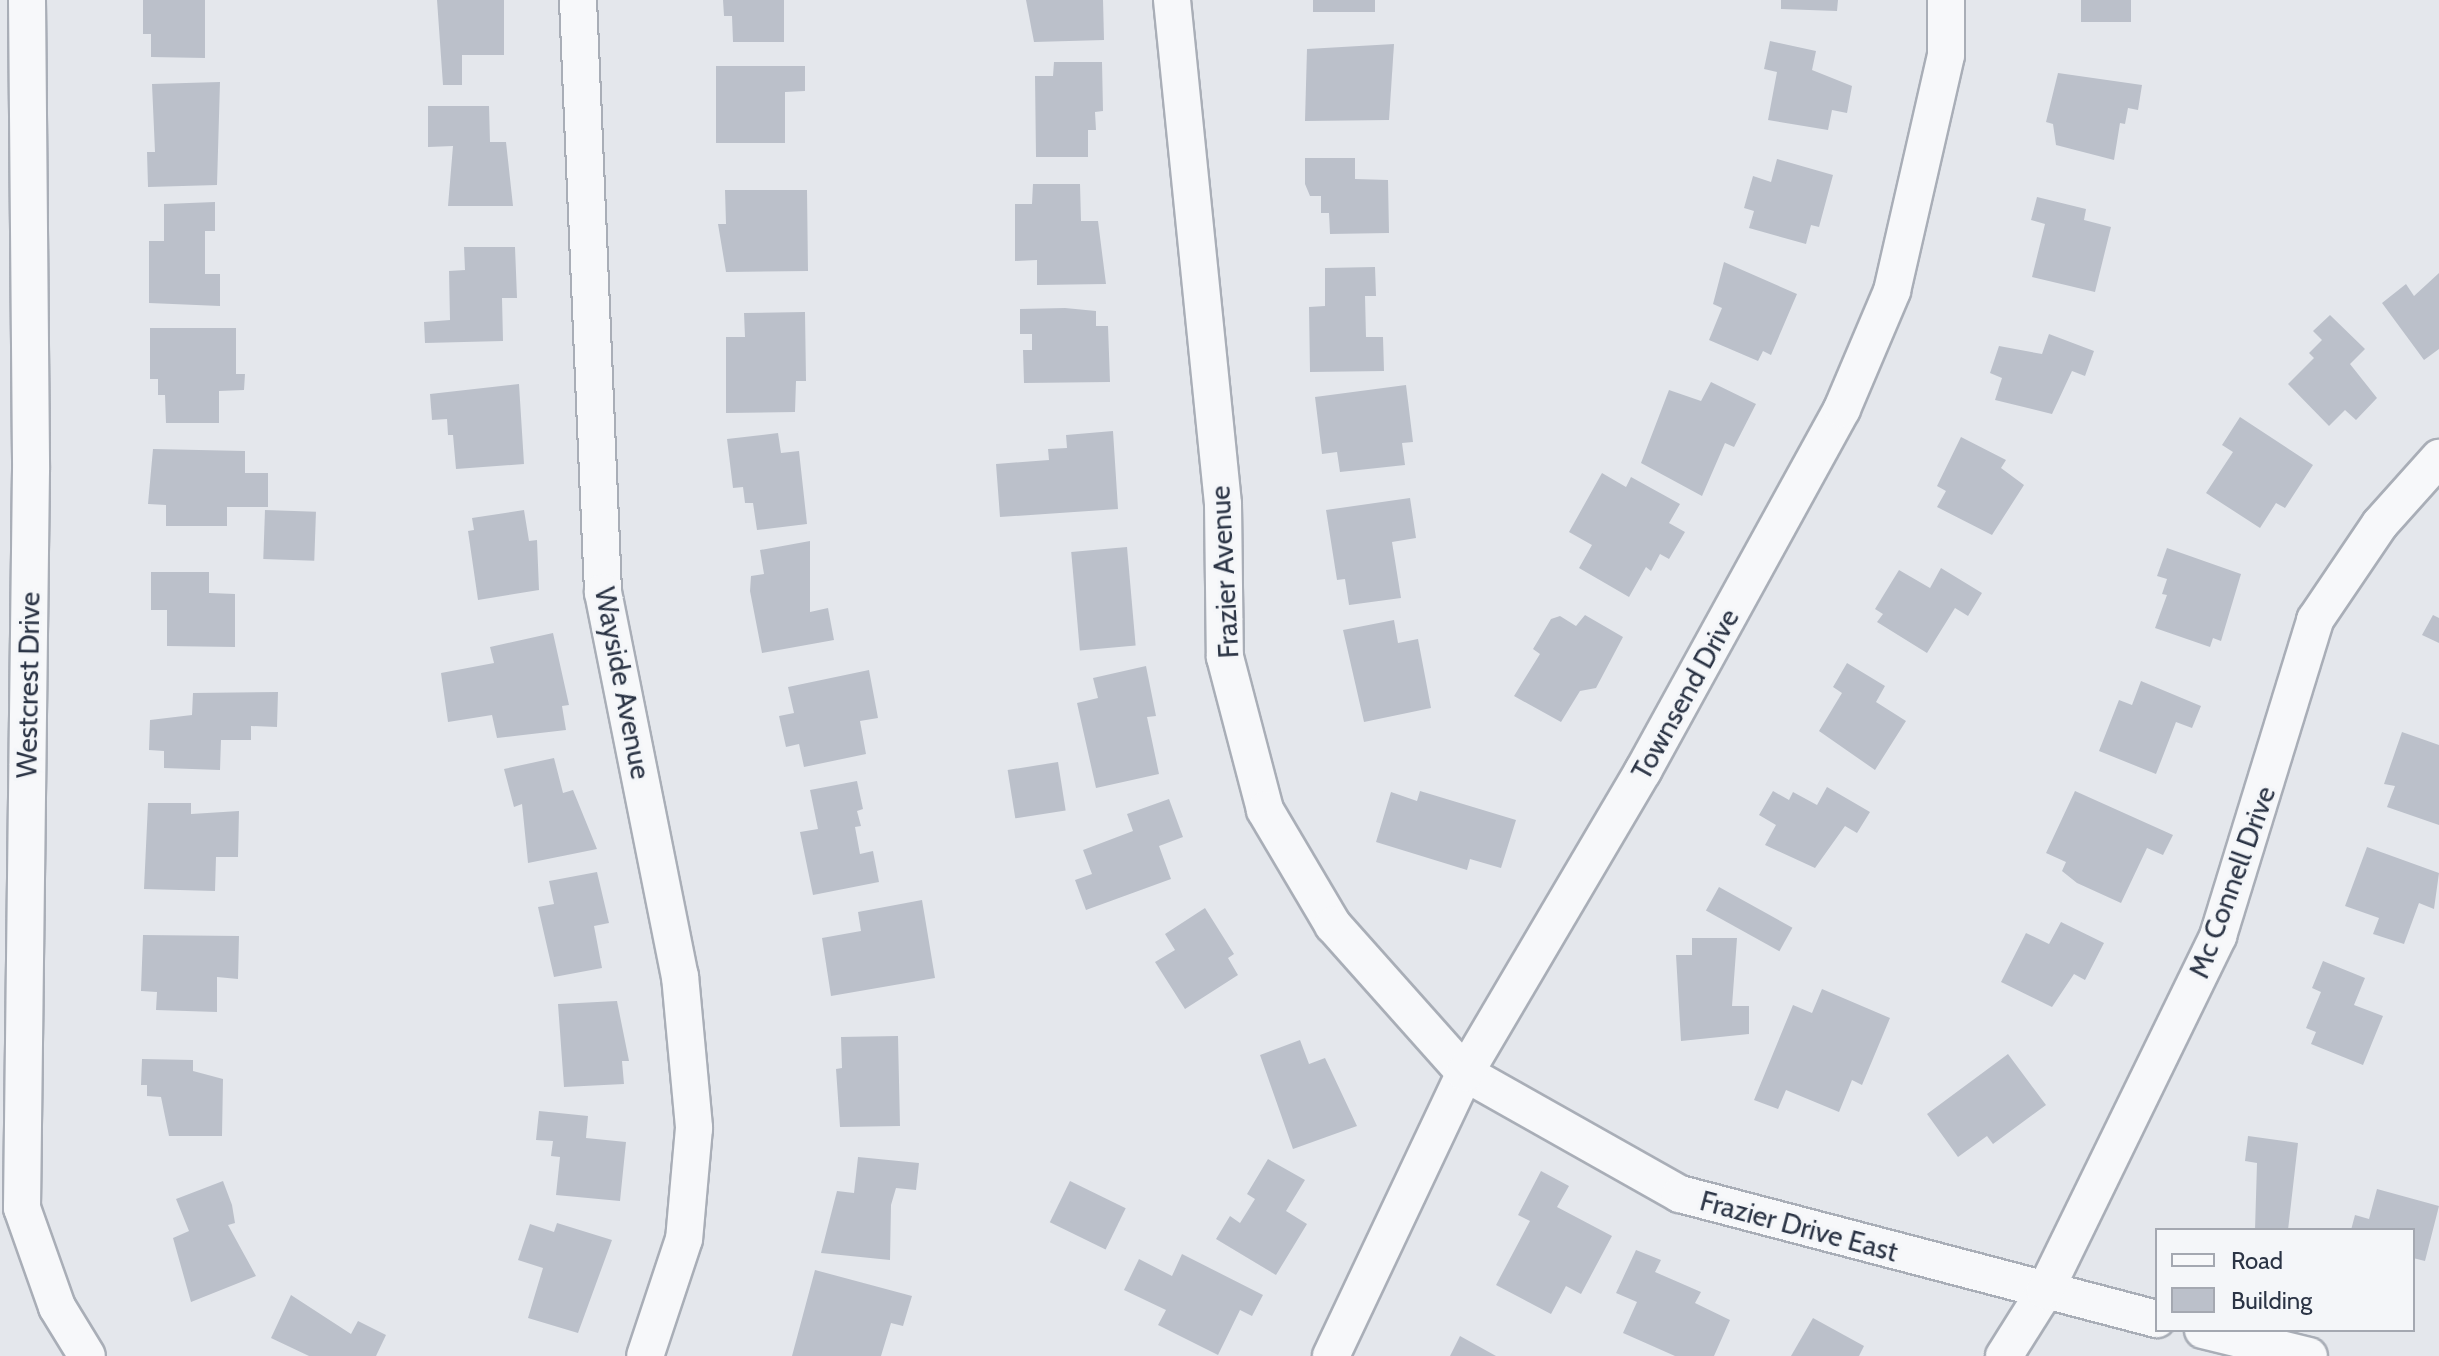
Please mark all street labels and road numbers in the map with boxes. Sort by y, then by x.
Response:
street label: Frazier Avenue [1203,485,1245,659]
street label: Wayside Avenue [588,584,658,782]
street label: Westcrest Drive [10,592,46,778]
street label: Townsend Drive [1624,603,1746,785]
street label: Mc Connell Drive [2182,782,2282,982]
street label: Frazier Drive East [1697,1183,1901,1269]

